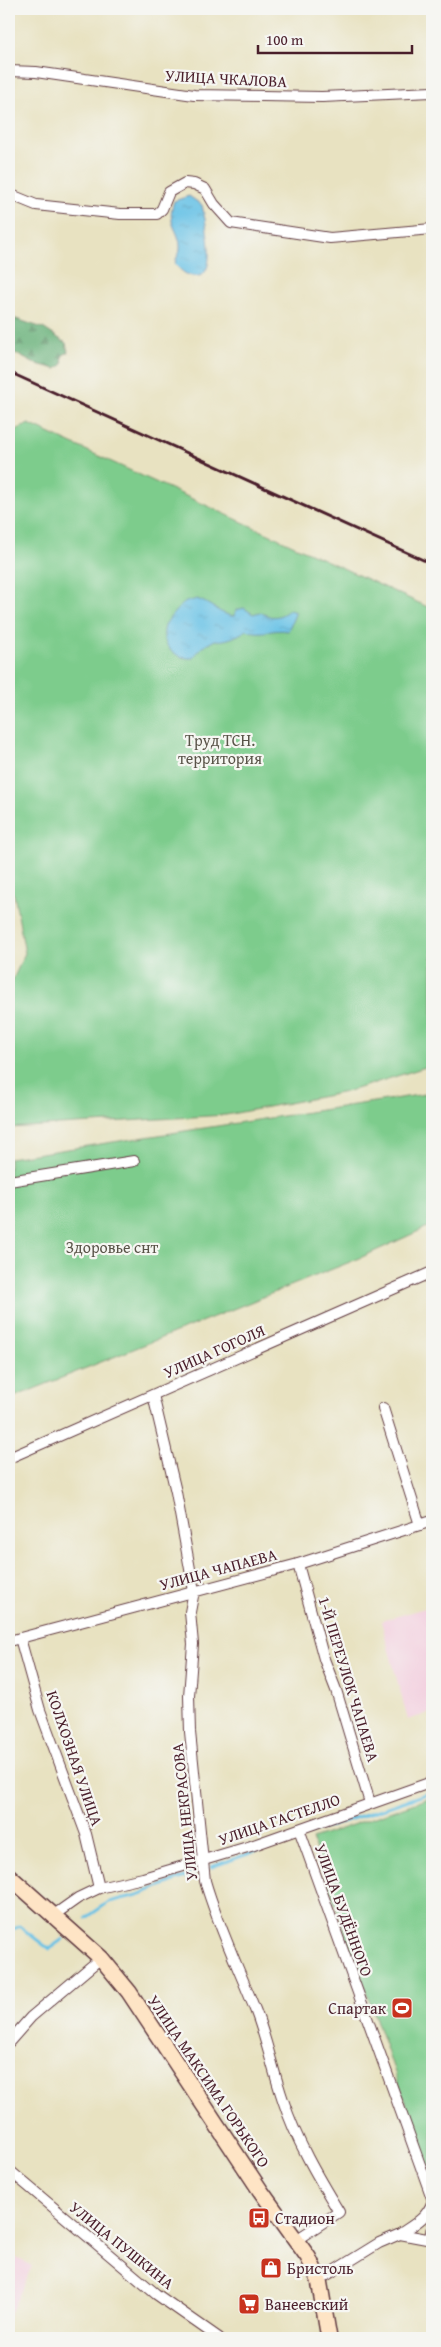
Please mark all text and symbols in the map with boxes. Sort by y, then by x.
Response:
scale bar [258,22,412,54]
text: 100 m [266,29,304,50]
street label: УЛИЦА ЧКАЛОВА [164,63,288,93]
park label: Труд ТСН. территория [178,728,262,770]
park label: Здоровье снт [66,1235,158,1259]
street label: УЛИЦА ГОГОЛЯ [159,1318,269,1384]
street label: УЛИЦА ЧАПАЕВА [157,1542,280,1596]
street label: 1-Й ПЕРЕУЛОК ЧАПАЕВА [312,1593,386,1765]
street label: КОЛХОЗНАЯ УЛИЦА [41,1687,109,1829]
street label: УЛИЦА НЕКРАСОВА [165,1742,203,1882]
street label: УЛИЦА ГАСТЕЛЛО [215,1787,343,1851]
street label: УЛИЦА БУДЁННОГО [309,1840,379,1980]
street label: УЛИЦА МАКСИМА ГОРЬКОГО [142,1990,276,2172]
place label: Спартак [328,1996,387,2020]
sports icon: Спартак [390,1996,414,2020]
street label: УЛИЦА ПУШКИНА [64,2195,180,2295]
bus stop icon: Стадион [247,2206,271,2230]
place label: Стадион [275,2206,335,2230]
shop icon: Бристоль [259,2256,283,2280]
place label: Бристоль [287,2256,354,2280]
supermarket icon: Ванеевский [237,2292,261,2316]
place label: Ванеевский [265,2292,349,2316]

